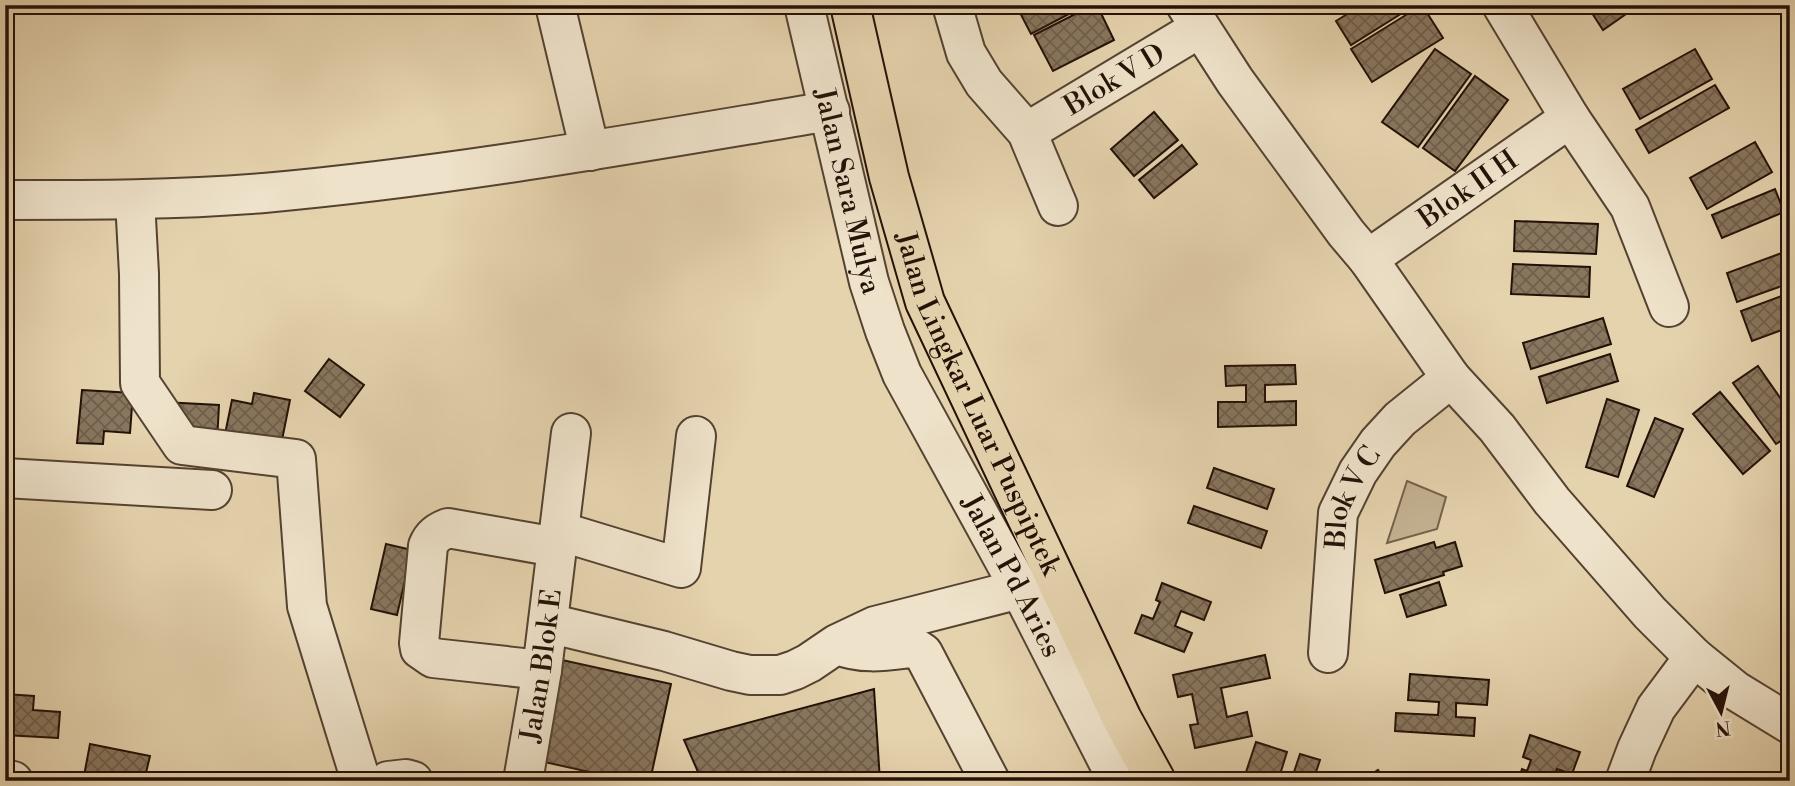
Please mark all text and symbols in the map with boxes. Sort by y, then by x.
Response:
street label: Blok V D [1057,36,1171,124]
street label: Jalan Sara Mulya [806,84,889,299]
street label: Blok II H [1411,142,1525,237]
street label: Jalan Lingkar Luar Puspiptek [888,227,1069,582]
street label: Blok V C [1318,439,1388,551]
street label: Jalan Pd Aries [954,487,1069,663]
street label: Jalan Blok E [512,587,569,746]
north arrow [1686,678,1756,748]
text: N [1714,715,1732,741]

